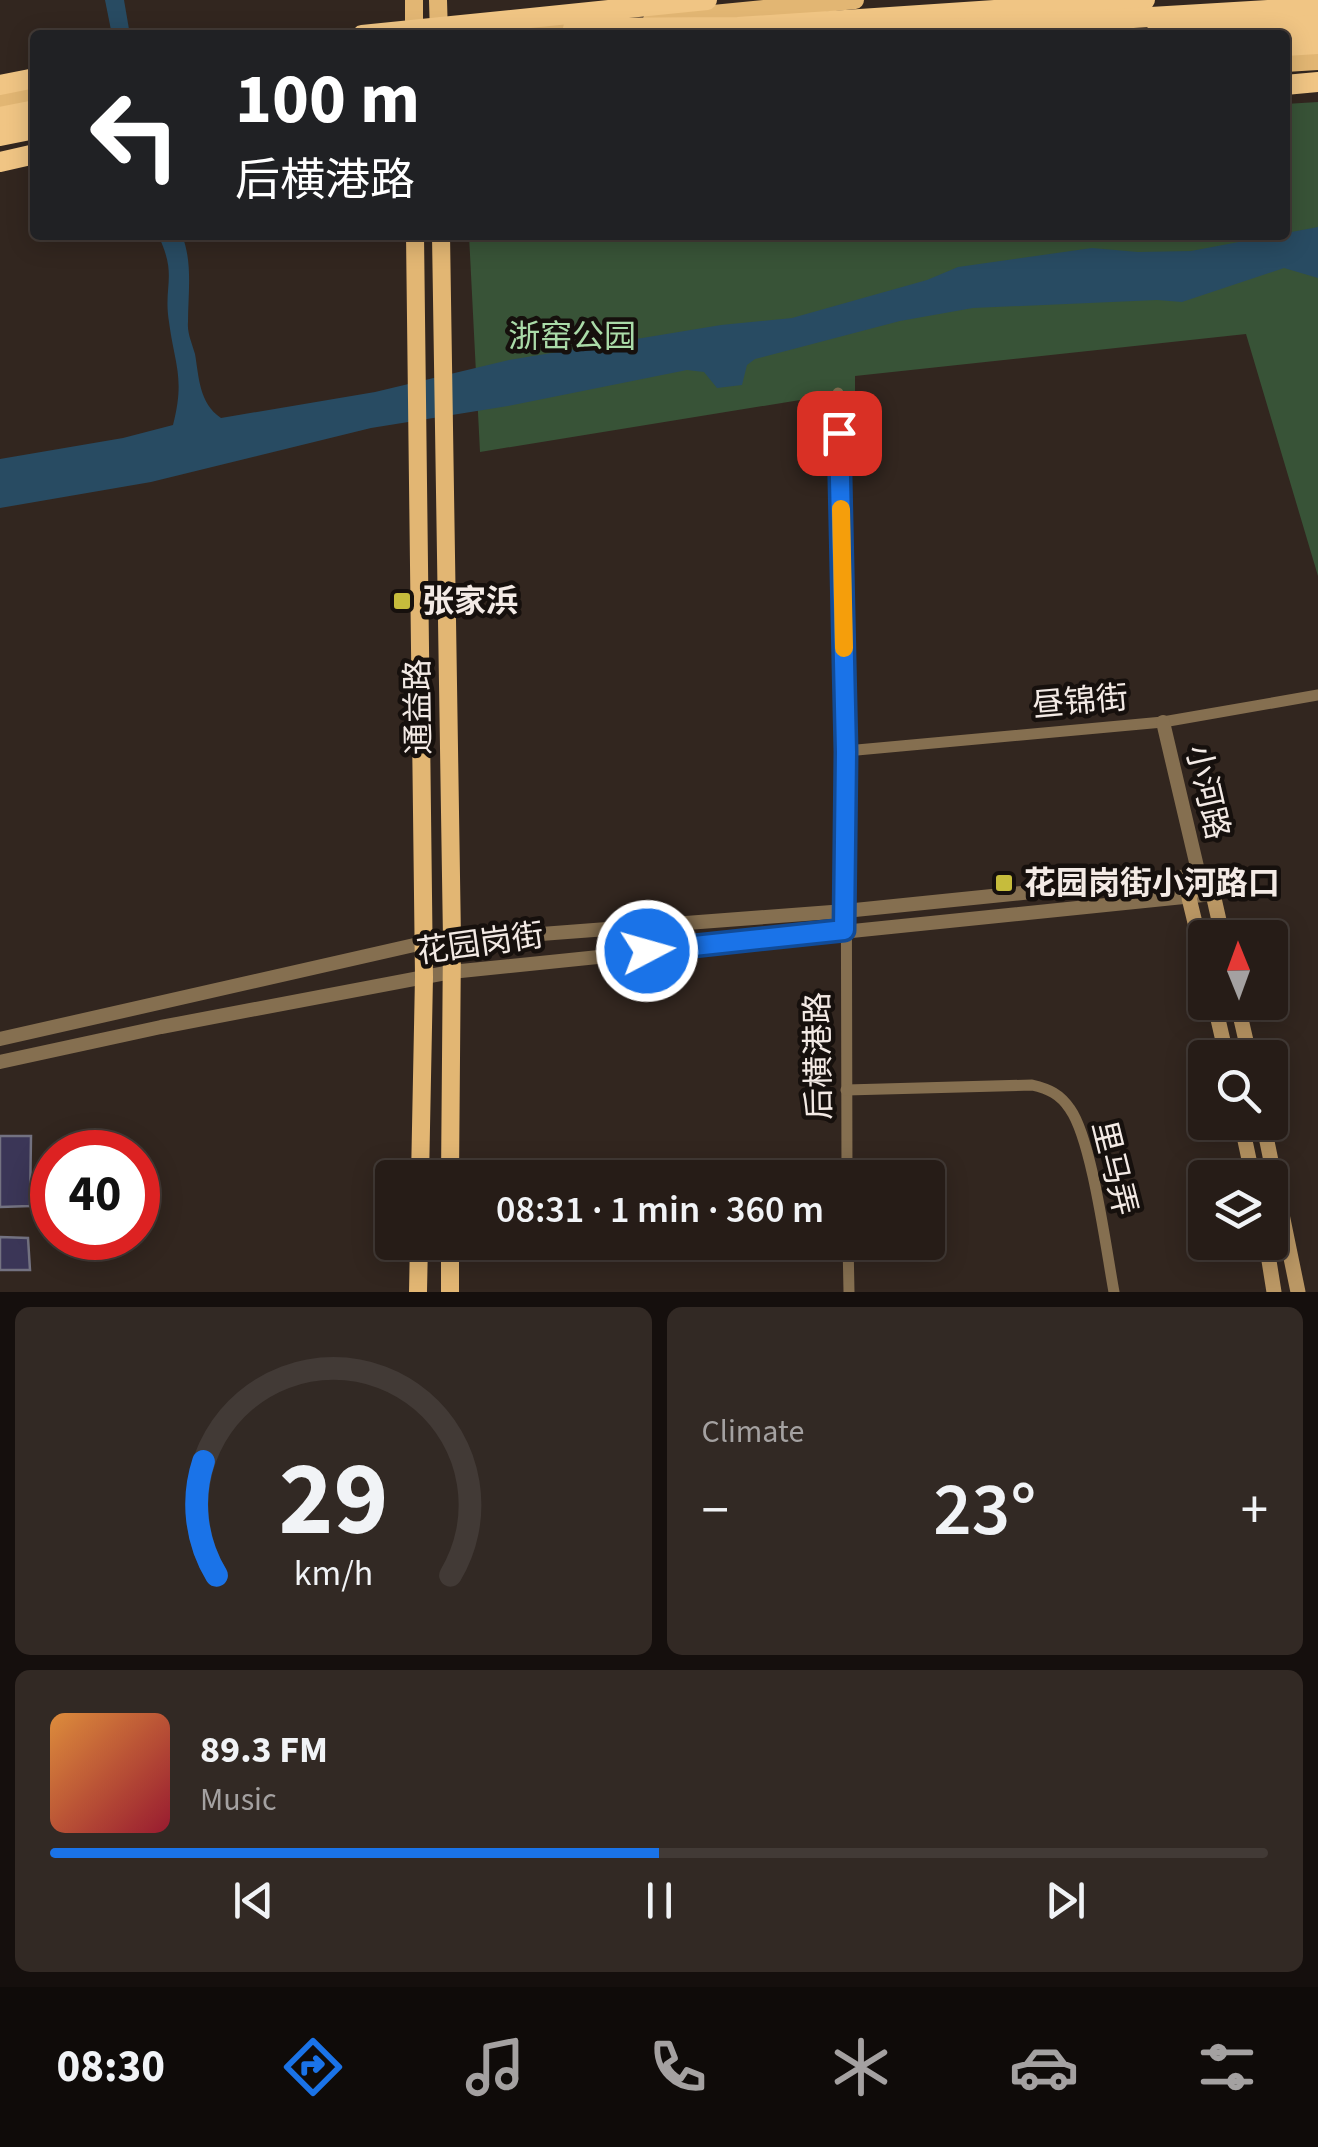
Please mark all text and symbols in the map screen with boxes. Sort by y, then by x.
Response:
text: 100 m [235,50,420,150]
icon: left [70,70,200,200]
text: 后横港路 [235,149,415,213]
park label: 浙窑公园 [508,314,636,360]
pin [797,391,882,476]
icon: arrive [812,406,867,461]
place label: 张家浜 [422,579,518,625]
marker: 张家浜 [391,590,413,612]
street label: 通益路 [395,659,443,755]
street label: 昼锦街 [1030,675,1130,729]
street label: 小河路 [1174,740,1240,844]
place label: 花园岗街小河路口 [1024,861,1280,907]
marker: 花园岗街小河路口 [993,872,1015,894]
position arrow [595,899,699,1003]
street label: 花园岗街 [414,912,547,976]
north arrow [1188,920,1288,1020]
map controls [1188,920,1288,1260]
street label: 后横港路 [795,992,843,1120]
button: search [1188,1040,1288,1140]
street label: 里马弄 [1080,1116,1148,1220]
speed limit sign: 40 [30,1130,160,1260]
button: layers [1188,1160,1288,1260]
text: 08:31 · 1 min · 360 m [496,1183,824,1237]
text: Climate [702,1409,804,1455]
text: 29 [278,1427,388,1575]
text: 23° [933,1457,1036,1564]
text: − [702,1472,729,1550]
text: + [1241,1472,1268,1550]
text: km/h [294,1548,373,1599]
text: 89.3 FM [200,1723,328,1777]
text: Music [200,1777,277,1823]
icon: previous [226,1873,281,1928]
icon: pause [632,1873,687,1928]
icon: next [1038,1873,1093,1928]
icon: directions [278,2032,348,2102]
icon: music [460,2032,530,2102]
icon: phone [643,2032,713,2102]
icon: climate [826,2032,896,2102]
icon: car [1009,2032,1079,2102]
icon: filters [1192,2032,1262,2102]
text: 08:30 [56,2035,165,2099]

